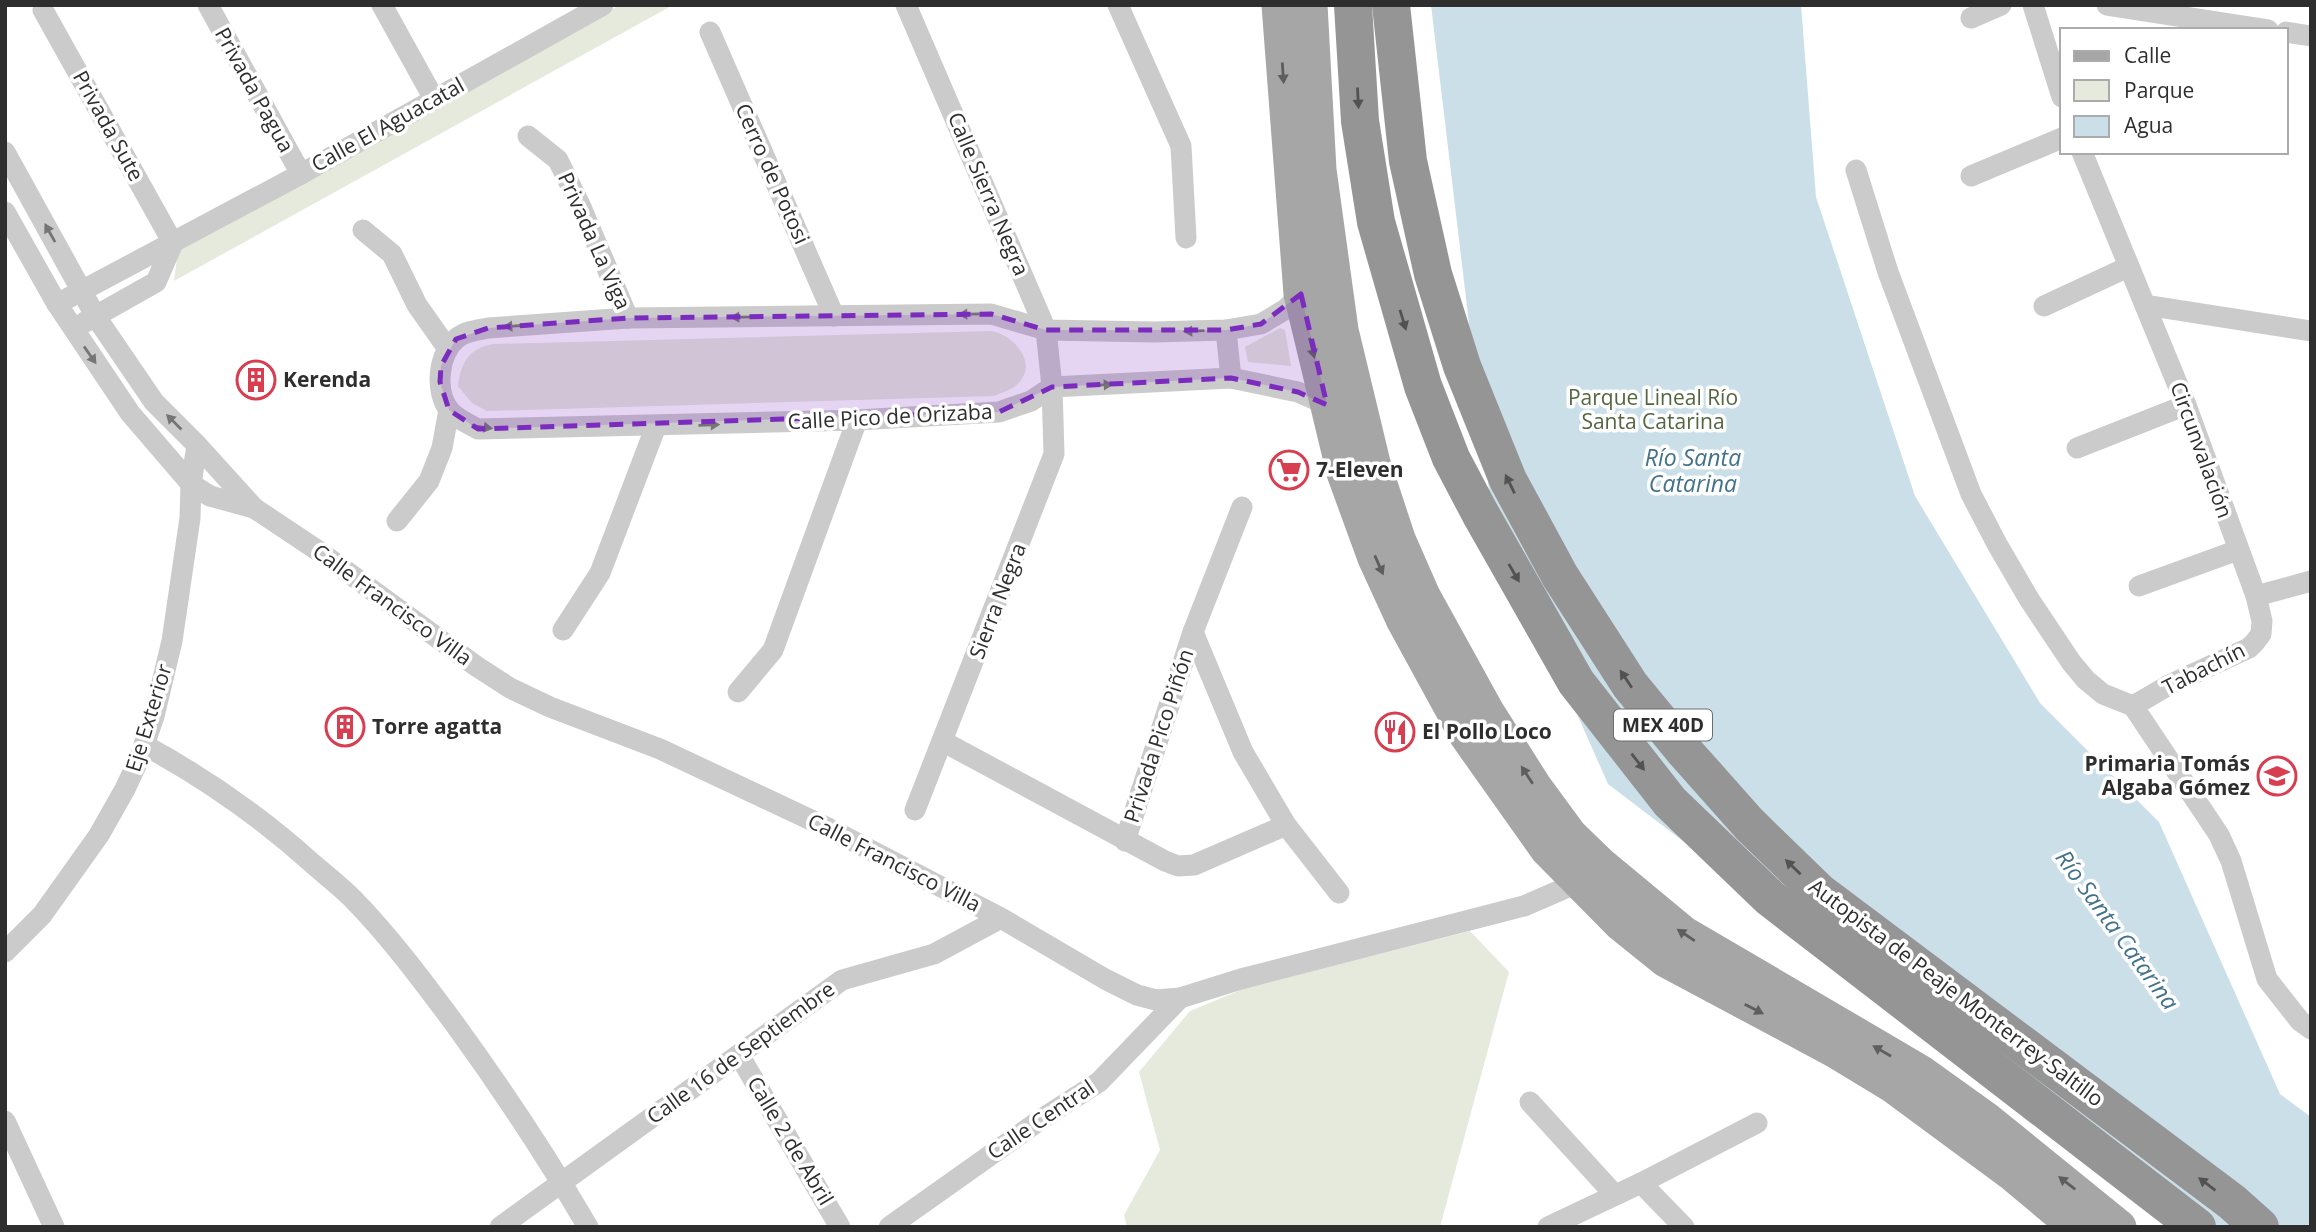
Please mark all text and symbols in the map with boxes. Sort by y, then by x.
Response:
street label: Privada Pagua [209,22,301,157]
legend [2060,28,2288,154]
text: Calle [2124,41,2171,69]
one-way arrow [1278,63,1289,85]
street label: Privada Sute [67,65,151,186]
street label: Calle El Aguacatal [306,71,469,178]
text: Parque [2124,76,2194,104]
one-way arrow [1353,87,1364,109]
street label: Cerro de Potosi [729,99,816,248]
street label: Calle Sierra Negra [942,108,1036,280]
text: Agua [2124,111,2173,139]
street label: Privada La Viga [552,167,638,314]
one-way arrow [44,223,56,243]
one-way arrow [957,308,979,320]
one-way arrow [1399,310,1409,331]
one-way arrow [730,311,752,323]
one-way arrow [503,321,525,332]
one-way arrow [1183,325,1205,336]
one-way arrow [1307,337,1318,359]
one-way arrow [83,346,97,364]
building icon: Kerenda [235,359,277,401]
place label: Kerenda [283,365,371,393]
street label: Circunvalación [2164,378,2240,522]
one-way arrow [1091,379,1113,390]
park label: Parque Lineal Río Santa Catarina [1568,383,1738,435]
street label: Calle Pico de Orizaba [787,397,993,435]
one-way arrow [166,414,183,431]
one-way arrow [698,419,720,430]
one-way arrow [471,422,493,433]
water label: Río Santa Catarina [1645,441,1741,499]
supermarket icon: 7-Eleven [1268,449,1310,491]
place label: 7-Eleven [1316,455,1404,483]
one-way arrow [1505,474,1516,494]
street label: Calle Francisco Villa [307,537,478,671]
street label: Sierra Negra [962,539,1032,663]
one-way arrow [1373,555,1384,576]
one-way arrow [1508,563,1520,582]
street label: Tabachín [2158,635,2249,701]
street label: Privada Pico Piñón [1117,645,1199,826]
street label: Eje Exterior [118,660,178,775]
one-way arrow [1619,670,1633,688]
building icon: Torre agatta [324,706,366,748]
road number: MEX 40D [1614,710,1712,740]
restaurant icon: El Pollo Loco [1374,711,1416,753]
place label: Torre agatta [372,712,502,740]
place label: El Pollo Loco [1422,717,1552,745]
place label: Primaria Tomás Algaba Gómez [2085,749,2250,801]
one-way arrow [1631,753,1645,771]
school or university icon: Primaria Tomás Algaba Gómez [2256,755,2298,797]
one-way arrow [1520,766,1534,784]
street label: Calle Francisco Villa [803,806,986,918]
water label: Río Santa Catarina [2049,843,2187,1016]
one-way arrow [1785,859,1802,876]
street label: Autopista de Peaje Monterrey-Saltillo [1804,872,2110,1112]
one-way arrow [1677,929,1696,942]
street label: Calle 16 de Septiembre [641,975,840,1130]
one-way arrow [1744,1003,1764,1014]
one-way arrow [1873,1044,1892,1057]
street label: Calle 2 de Abril [741,1071,840,1210]
street label: Calle Central [981,1073,1100,1165]
one-way arrow [2058,1176,2076,1191]
one-way arrow [2198,1177,2217,1191]

